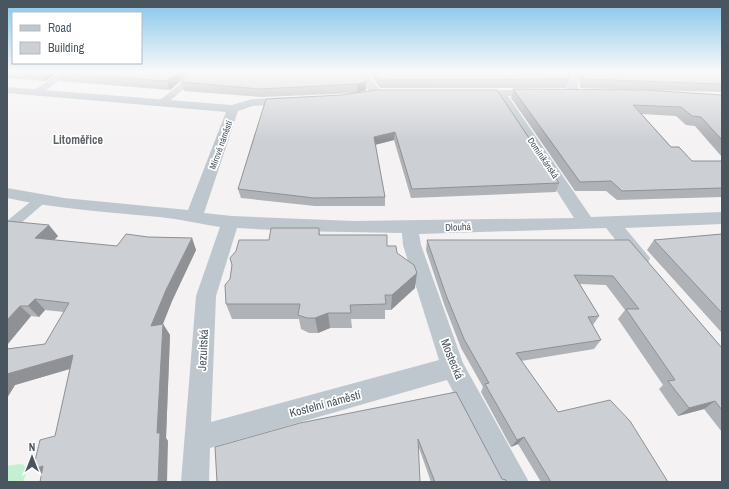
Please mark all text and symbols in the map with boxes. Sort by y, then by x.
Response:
legend [12,12,142,64]
text: Road [48,20,72,36]
text: Building [48,40,85,56]
street label: Mírové náměstí [207,118,236,171]
district label: Litoměřice [53,132,103,148]
street label: Dominikánská [525,135,561,181]
street label: Dlouhá [445,220,472,234]
street label: Jezuitská [194,328,212,371]
street label: Mostecká [437,336,468,382]
street label: Kostelní náměstí [288,387,363,421]
north arrow [12,437,52,477]
text: N [29,440,35,454]

